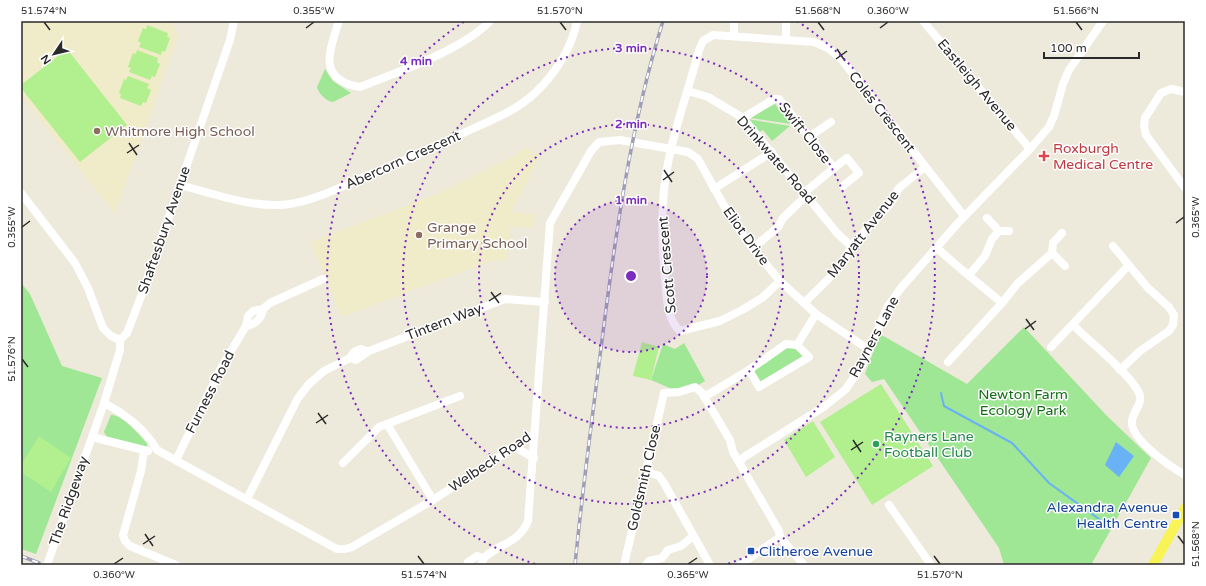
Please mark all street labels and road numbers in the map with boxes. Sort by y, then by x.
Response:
street label: Eastleigh Avenue [934,36,1020,134]
street label: Coles Crescent [845,68,919,156]
street label: Swift Close [775,99,835,167]
street label: Drinkwater Road [733,112,819,208]
street label: Abercorn Crescent [343,127,464,193]
street label: Shaftesbury Avenue [134,164,194,296]
street label: Maryatt Avenue [824,187,902,281]
street label: Eliot Drive [719,204,773,268]
street label: Scott Crescent [654,215,680,314]
street label: Rayners Lane [845,293,903,381]
street label: Tintern Way [404,300,485,344]
street label: Furness Road [182,348,238,436]
street label: Goldsmith Close [624,423,664,533]
street label: Welbeck Road [446,428,534,496]
street label: The Ridgeway [46,453,92,548]

